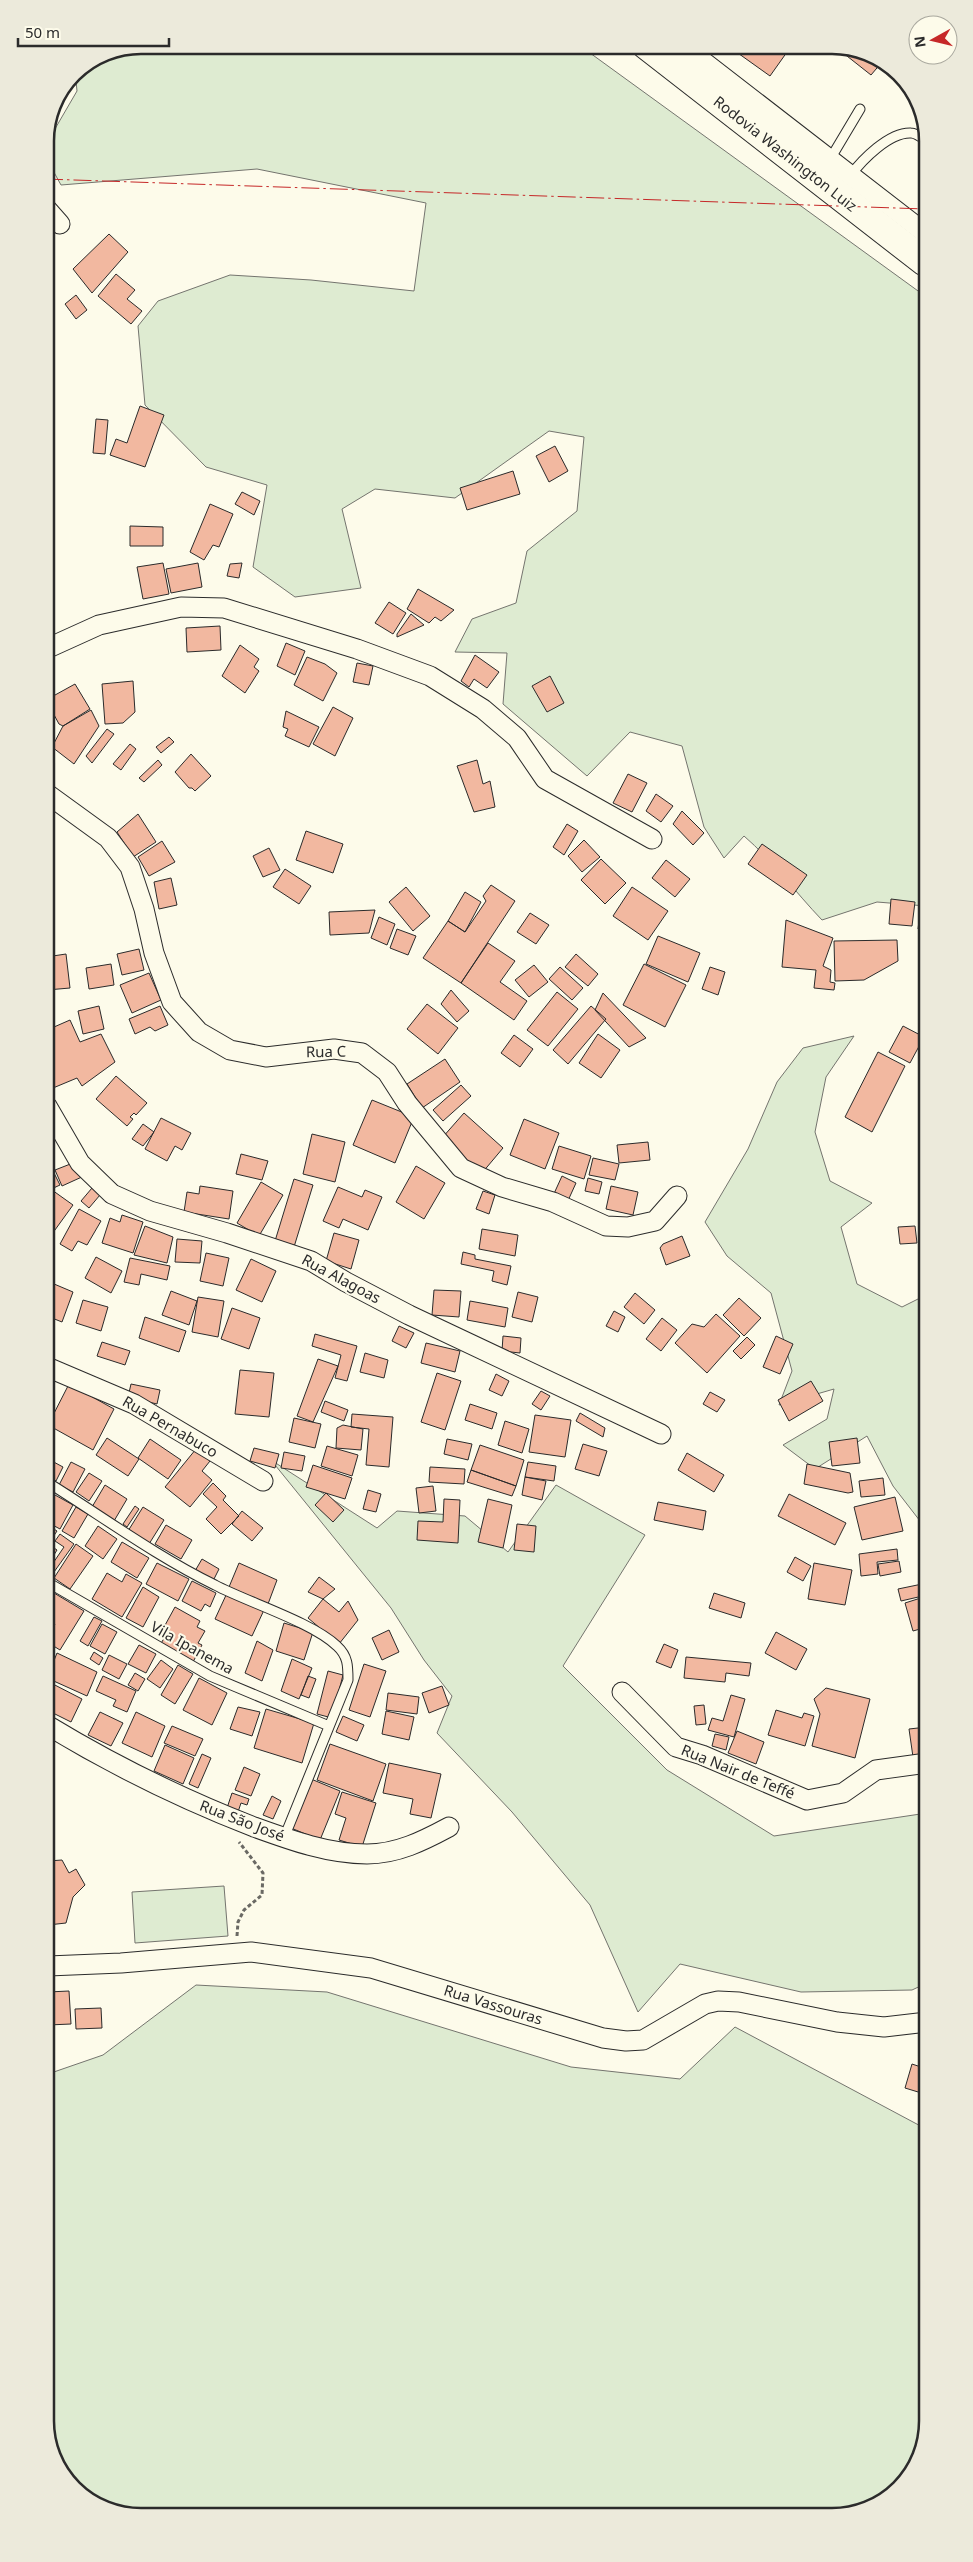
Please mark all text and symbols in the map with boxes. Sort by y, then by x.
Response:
scale bar [18,15,169,47]
north arrow [908,15,958,65]
text: 50 m [25,22,60,42]
text: N [909,35,930,49]
street label: Rodovia Washington Luiz [710,91,861,216]
street label: Rua C [306,1041,347,1061]
street label: Rua Alagoas [299,1249,384,1307]
street label: Rua Pernabuco [119,1391,222,1462]
street label: Vila Ipanema [147,1616,238,1678]
street label: Rua Nair de Teffé [679,1739,798,1803]
street label: Rua São José [197,1795,288,1845]
street label: Rua Vassouras [441,1980,545,2029]

